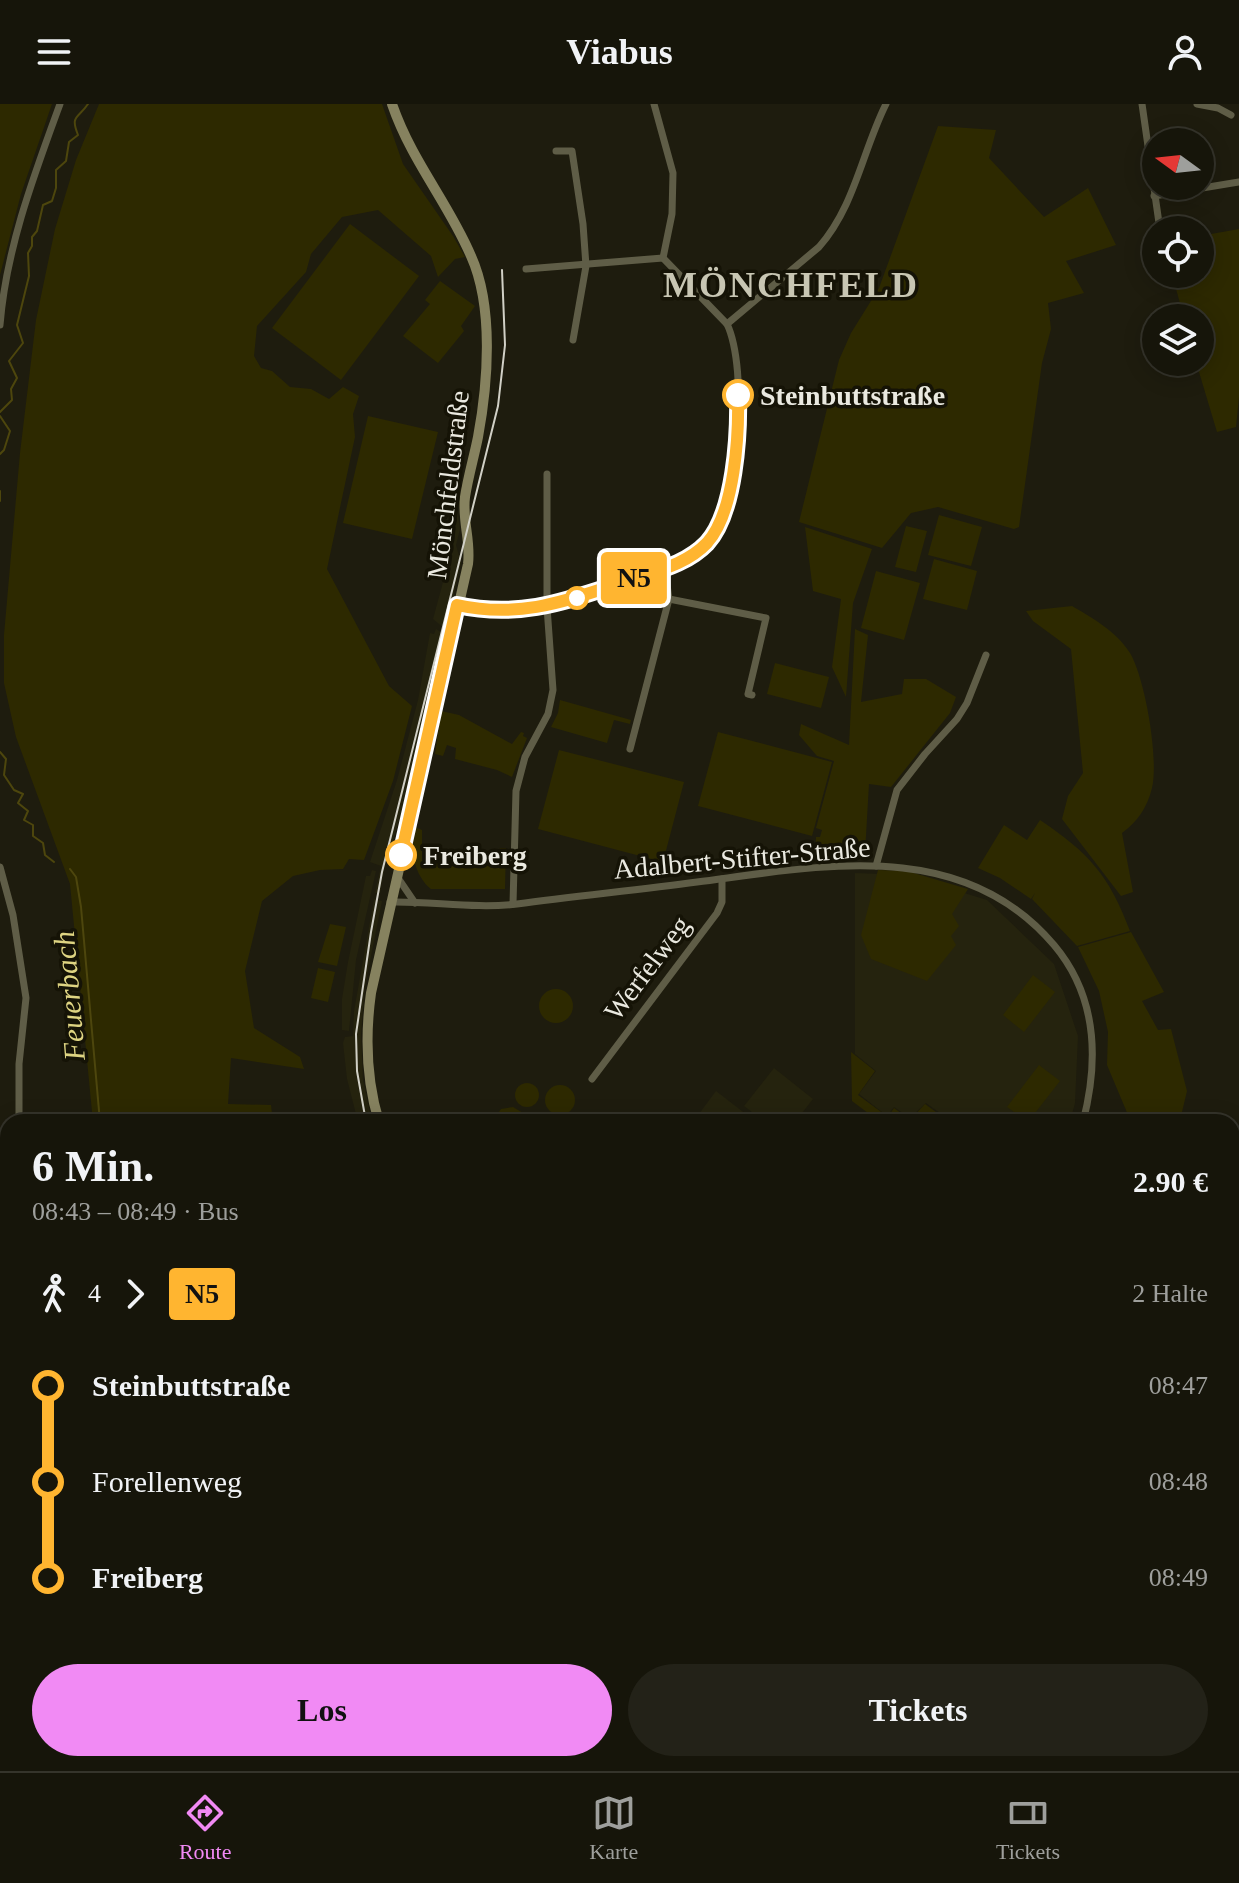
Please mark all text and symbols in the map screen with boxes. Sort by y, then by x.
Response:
icon: menu [32,30,76,74]
icon: person [1163,30,1207,74]
text: Viabus [566,32,673,72]
north arrow [1142,128,1214,200]
map controls [1142,128,1214,376]
button: locate [1142,216,1214,288]
district label: MÖNCHFELD [663,265,919,305]
button: layers [1142,304,1214,376]
marker: Steinbuttstraße [723,380,753,410]
place label: Steinbuttstraße [760,380,945,411]
street label: Mönchfeldstraße [421,389,475,581]
line badge: N5 [598,552,670,604]
text: N5 [617,562,651,593]
unlabelled marker [566,587,588,609]
street label: Adalbert-Stifter-Straße [612,831,872,885]
marker: Freiberg [386,840,416,870]
place label: Freiberg [423,840,527,871]
street label: Werfelweg [598,910,696,1026]
water label: Feuerbach [47,930,91,1063]
text: 6 Min. [32,1142,154,1191]
text: 2.90 € [1133,1165,1208,1198]
text: 08:43 – 08:49 · Bus [32,1197,239,1226]
icon: walk [32,1272,76,1316]
icon: forward [113,1272,157,1316]
text: N5 [185,1278,219,1309]
text: 4 [88,1279,101,1308]
text: 2 Halte [1132,1279,1208,1308]
text: Steinbuttstraße [92,1369,290,1402]
text: 08:47 [1149,1371,1208,1400]
text: Forellenweg [92,1465,242,1498]
text: 08:48 [1149,1467,1208,1496]
text: Freiberg [92,1561,203,1594]
text: 08:49 [1149,1563,1208,1592]
button: Los [32,1664,612,1756]
button: Tickets [628,1664,1208,1756]
tab: Route [179,1791,231,1865]
tab: Karte [589,1791,638,1865]
tab: Tickets [996,1791,1060,1865]

